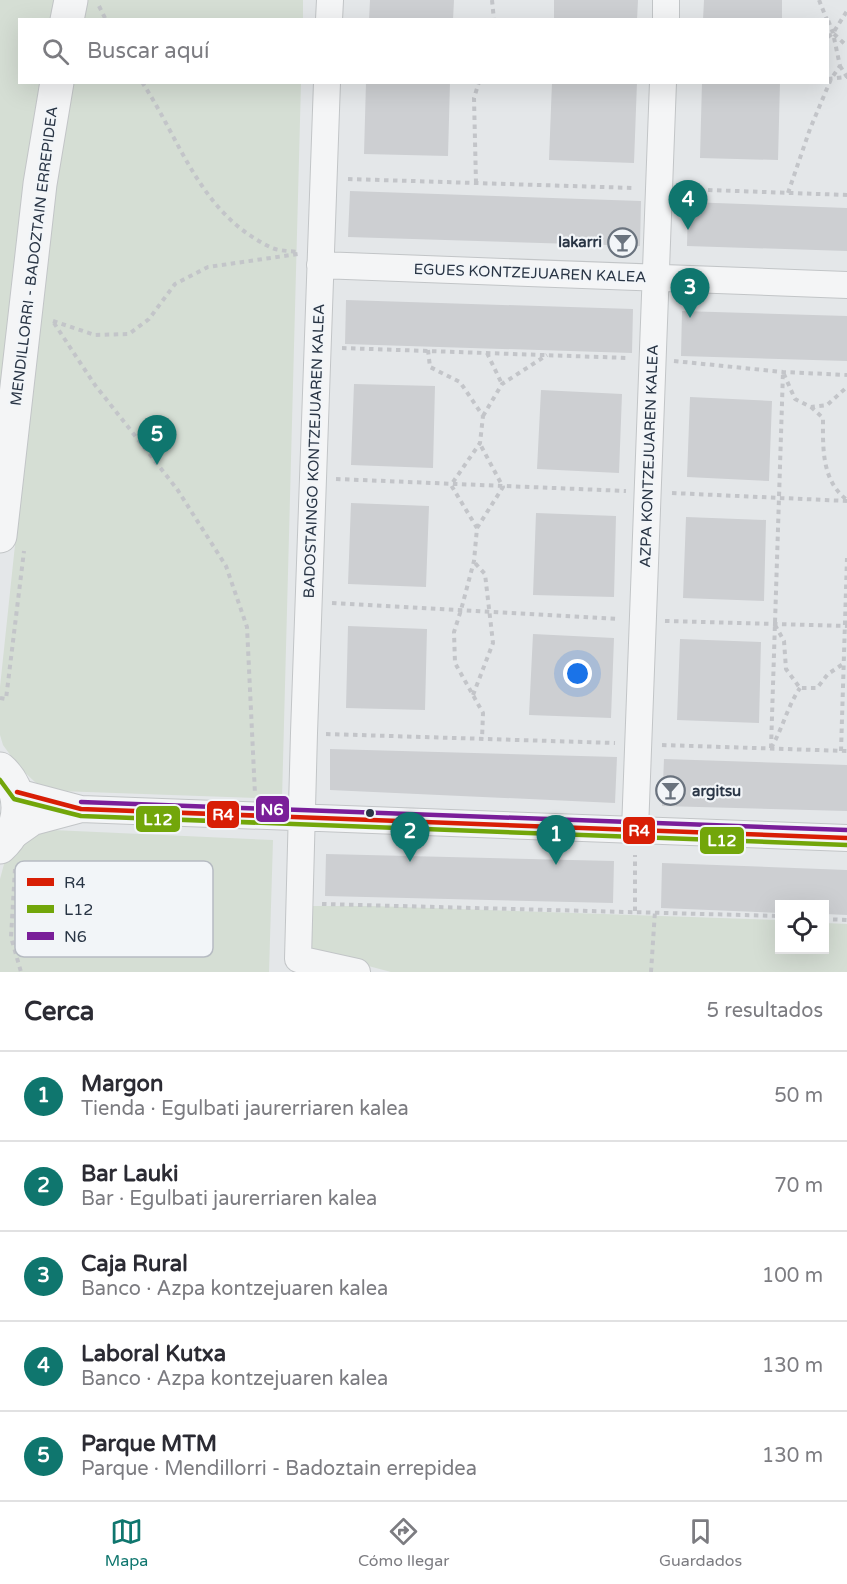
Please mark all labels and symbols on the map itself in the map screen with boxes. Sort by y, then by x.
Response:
street label: MENDILLORRI - BADOZTAIN ERREPIDEA [7,105,61,407]
pin: 4 [668,180,708,230]
bar icon: lakarri [607,226,639,258]
place label: lakarri [558,233,602,251]
street label: EGUES KONTZEJUAREN KALEA [413,260,647,286]
pin: 3 [670,268,710,318]
street label: BADOSTAINGO KONTZEJUAREN KALEA [300,303,328,599]
street label: AZPA KONTZEJUAREN KALEA [636,344,662,568]
pin: 5 [138,416,176,465]
your location [563,659,592,688]
bar icon: argitsu [655,775,687,807]
place label: argitsu [692,782,741,801]
line badge: N6 [255,795,290,823]
line badge: R4 [206,800,240,829]
text: N6 [261,800,283,820]
line badge: L12 [135,805,181,833]
text: R4 [212,805,234,825]
unlabelled marker [364,807,376,819]
text: L12 [143,810,173,830]
pin: 2 [390,812,430,862]
pin: 1 [536,816,576,865]
line badge: R4 [622,816,656,845]
text: R4 [628,821,650,841]
line badge: L12 [699,826,745,855]
text: L12 [707,831,737,851]
legend [15,861,213,957]
text: R4 [64,873,85,893]
text: L12 [64,900,93,920]
text: N6 [64,927,87,947]

